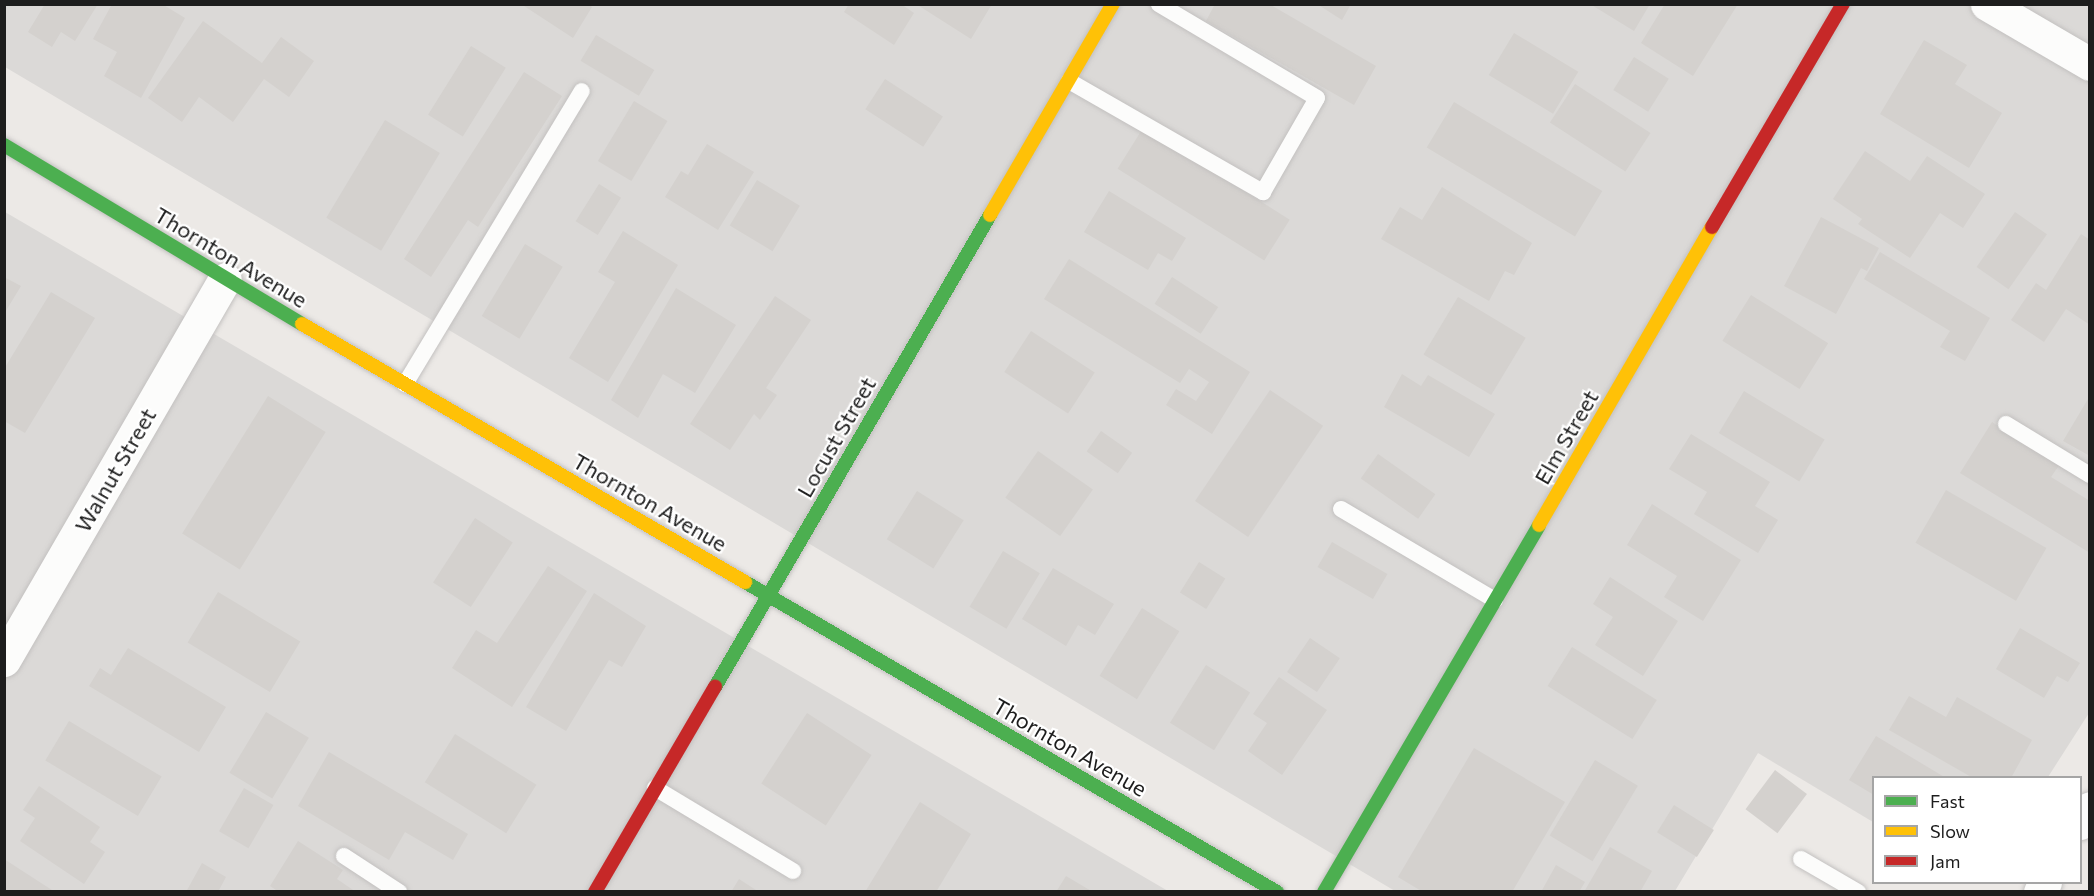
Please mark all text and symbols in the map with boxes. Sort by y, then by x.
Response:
street label: Thornton Avenue [150,201,312,313]
street label: Locust Street [791,372,881,502]
street label: Elm Street [1529,385,1603,489]
street label: Walnut Street [69,403,161,537]
street label: Thornton Avenue [568,447,732,557]
street label: Thornton Avenue [988,692,1152,802]
legend [1872,776,2082,884]
text: Fast [1930,790,1965,812]
text: Slow [1930,820,1970,842]
text: Jam [1930,850,1960,872]

